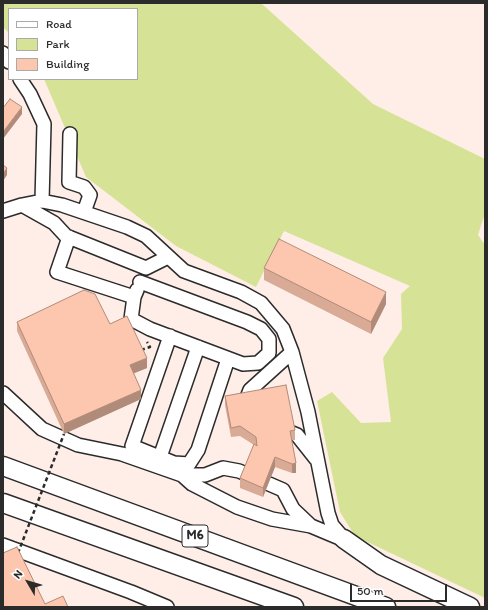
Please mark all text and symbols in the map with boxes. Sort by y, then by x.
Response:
legend [8,8,138,80]
text: Road [46,17,72,31]
text: Park [46,37,70,51]
text: Building [46,57,89,71]
road number: M6 [182,525,208,547]
north arrow [8,562,48,602]
text: N [11,567,26,581]
scale bar [352,576,449,602]
text: 50 m [357,584,383,598]

